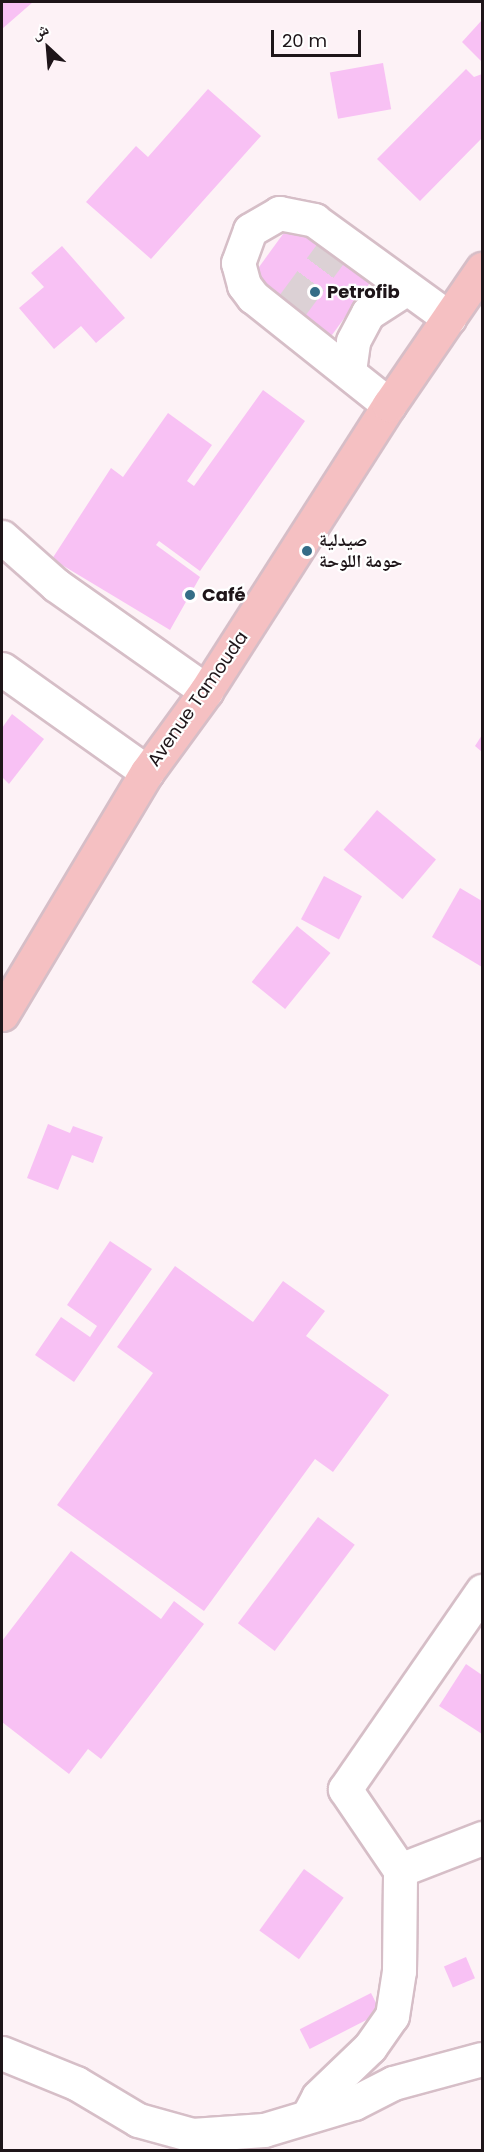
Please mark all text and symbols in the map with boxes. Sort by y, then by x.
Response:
text: ش [27,17,53,45]
north arrow [18,18,78,78]
scale bar [274,18,364,56]
text: 20 m [282,28,327,53]
place label: Petrofib [327,281,400,303]
marker: Petrofib [308,285,322,299]
place label: صيدلية حومة اللوحة [319,530,402,572]
marker: صيدلية حومة اللوحة [300,544,314,558]
place label: Café [202,584,246,606]
marker: Café [183,588,197,602]
street label: Avenue Tamouda [143,627,253,771]

